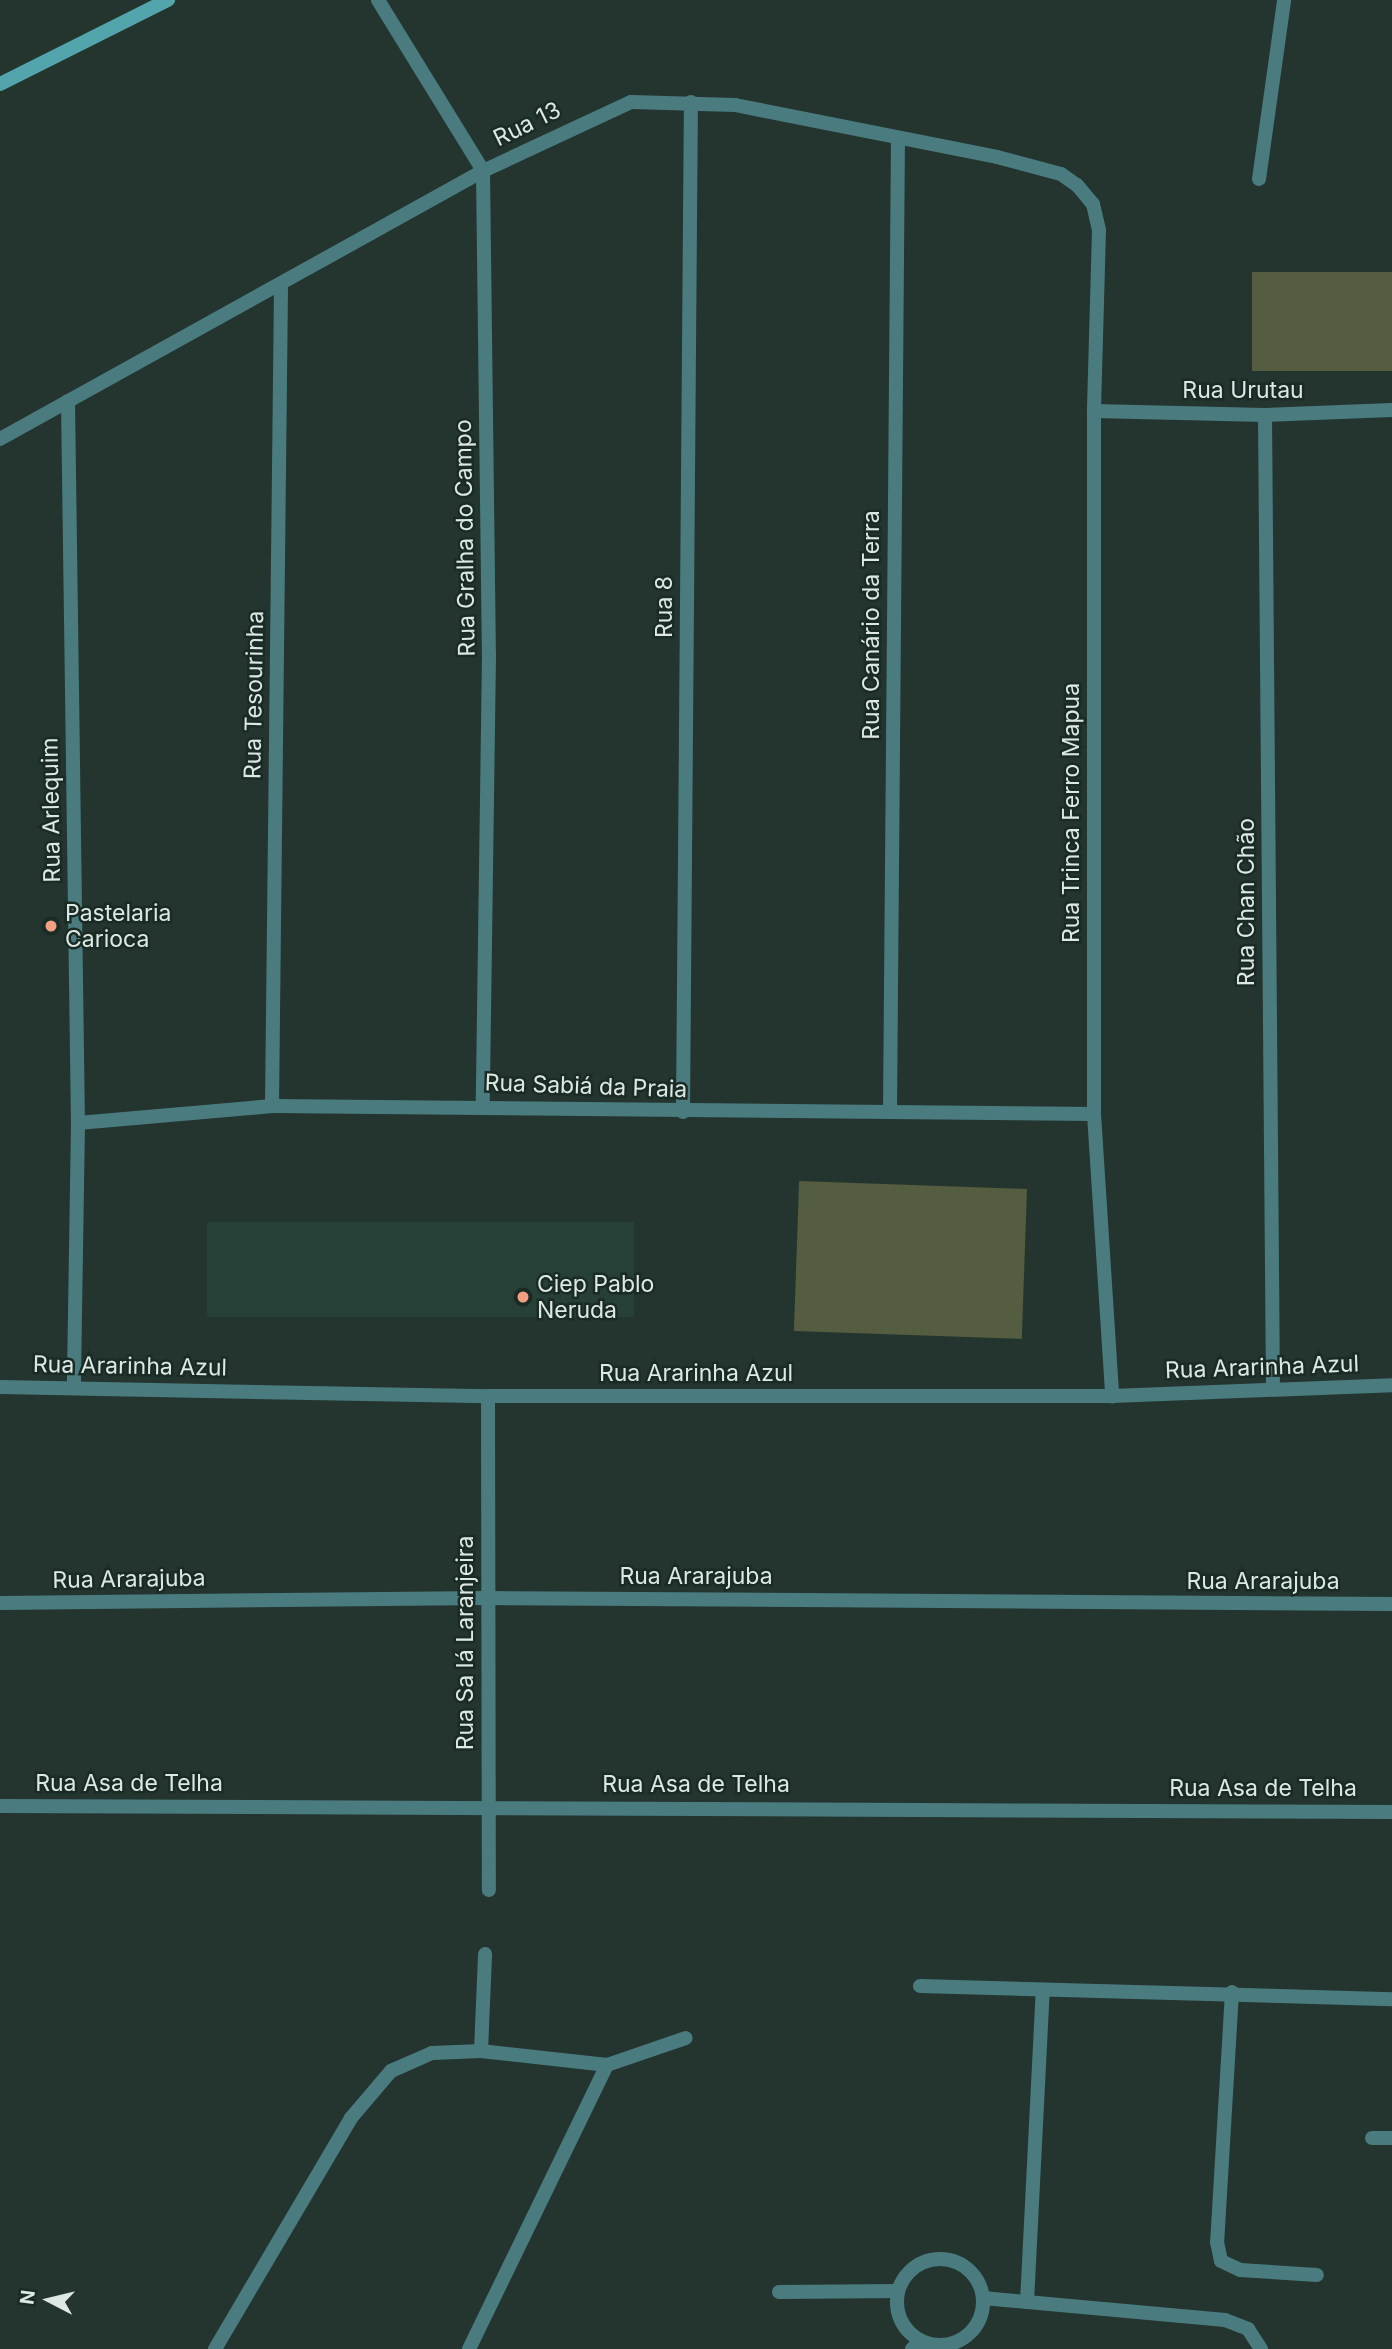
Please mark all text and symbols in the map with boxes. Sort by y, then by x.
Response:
street label: Rua 13 [489,96,565,152]
street label: Rua Urutau [1182,376,1304,404]
street label: Rua Gralha do Campo [449,419,481,657]
street label: Rua Canário da Terra [857,510,885,740]
street label: Rua 8 [650,576,678,638]
street label: Rua Tesourinha [239,611,269,779]
street label: Rua Trinca Ferro Mapua [1057,683,1085,943]
street label: Rua Arlequim [36,737,66,883]
street label: Rua Chan Chão [1232,818,1260,986]
place label: Pastelaria Carioca [65,899,171,953]
marker: Pastelaria Carioca [43,918,59,934]
street label: Rua Sabiá da Praia [484,1069,688,1103]
place label: Ciep Pablo Neruda [537,1270,654,1324]
marker: Ciep Pablo Neruda [515,1289,531,1305]
street label: Rua Ararinha Azul [1165,1350,1359,1384]
street label: Rua Ararinha Azul [33,1351,227,1381]
street label: Rua Ararinha Azul [599,1359,793,1387]
street label: Rua Sa Iá Laranjeira [451,1536,479,1750]
street label: Rua Ararajuba [619,1562,773,1590]
street label: Rua Ararajuba [52,1564,206,1594]
street label: Rua Ararajuba [1186,1567,1340,1595]
street label: Rua Asa de Telha [35,1769,223,1797]
street label: Rua Asa de Telha [602,1770,790,1798]
street label: Rua Asa de Telha [1169,1774,1357,1802]
north arrow [14,2265,84,2335]
text: N [15,2289,40,2306]

